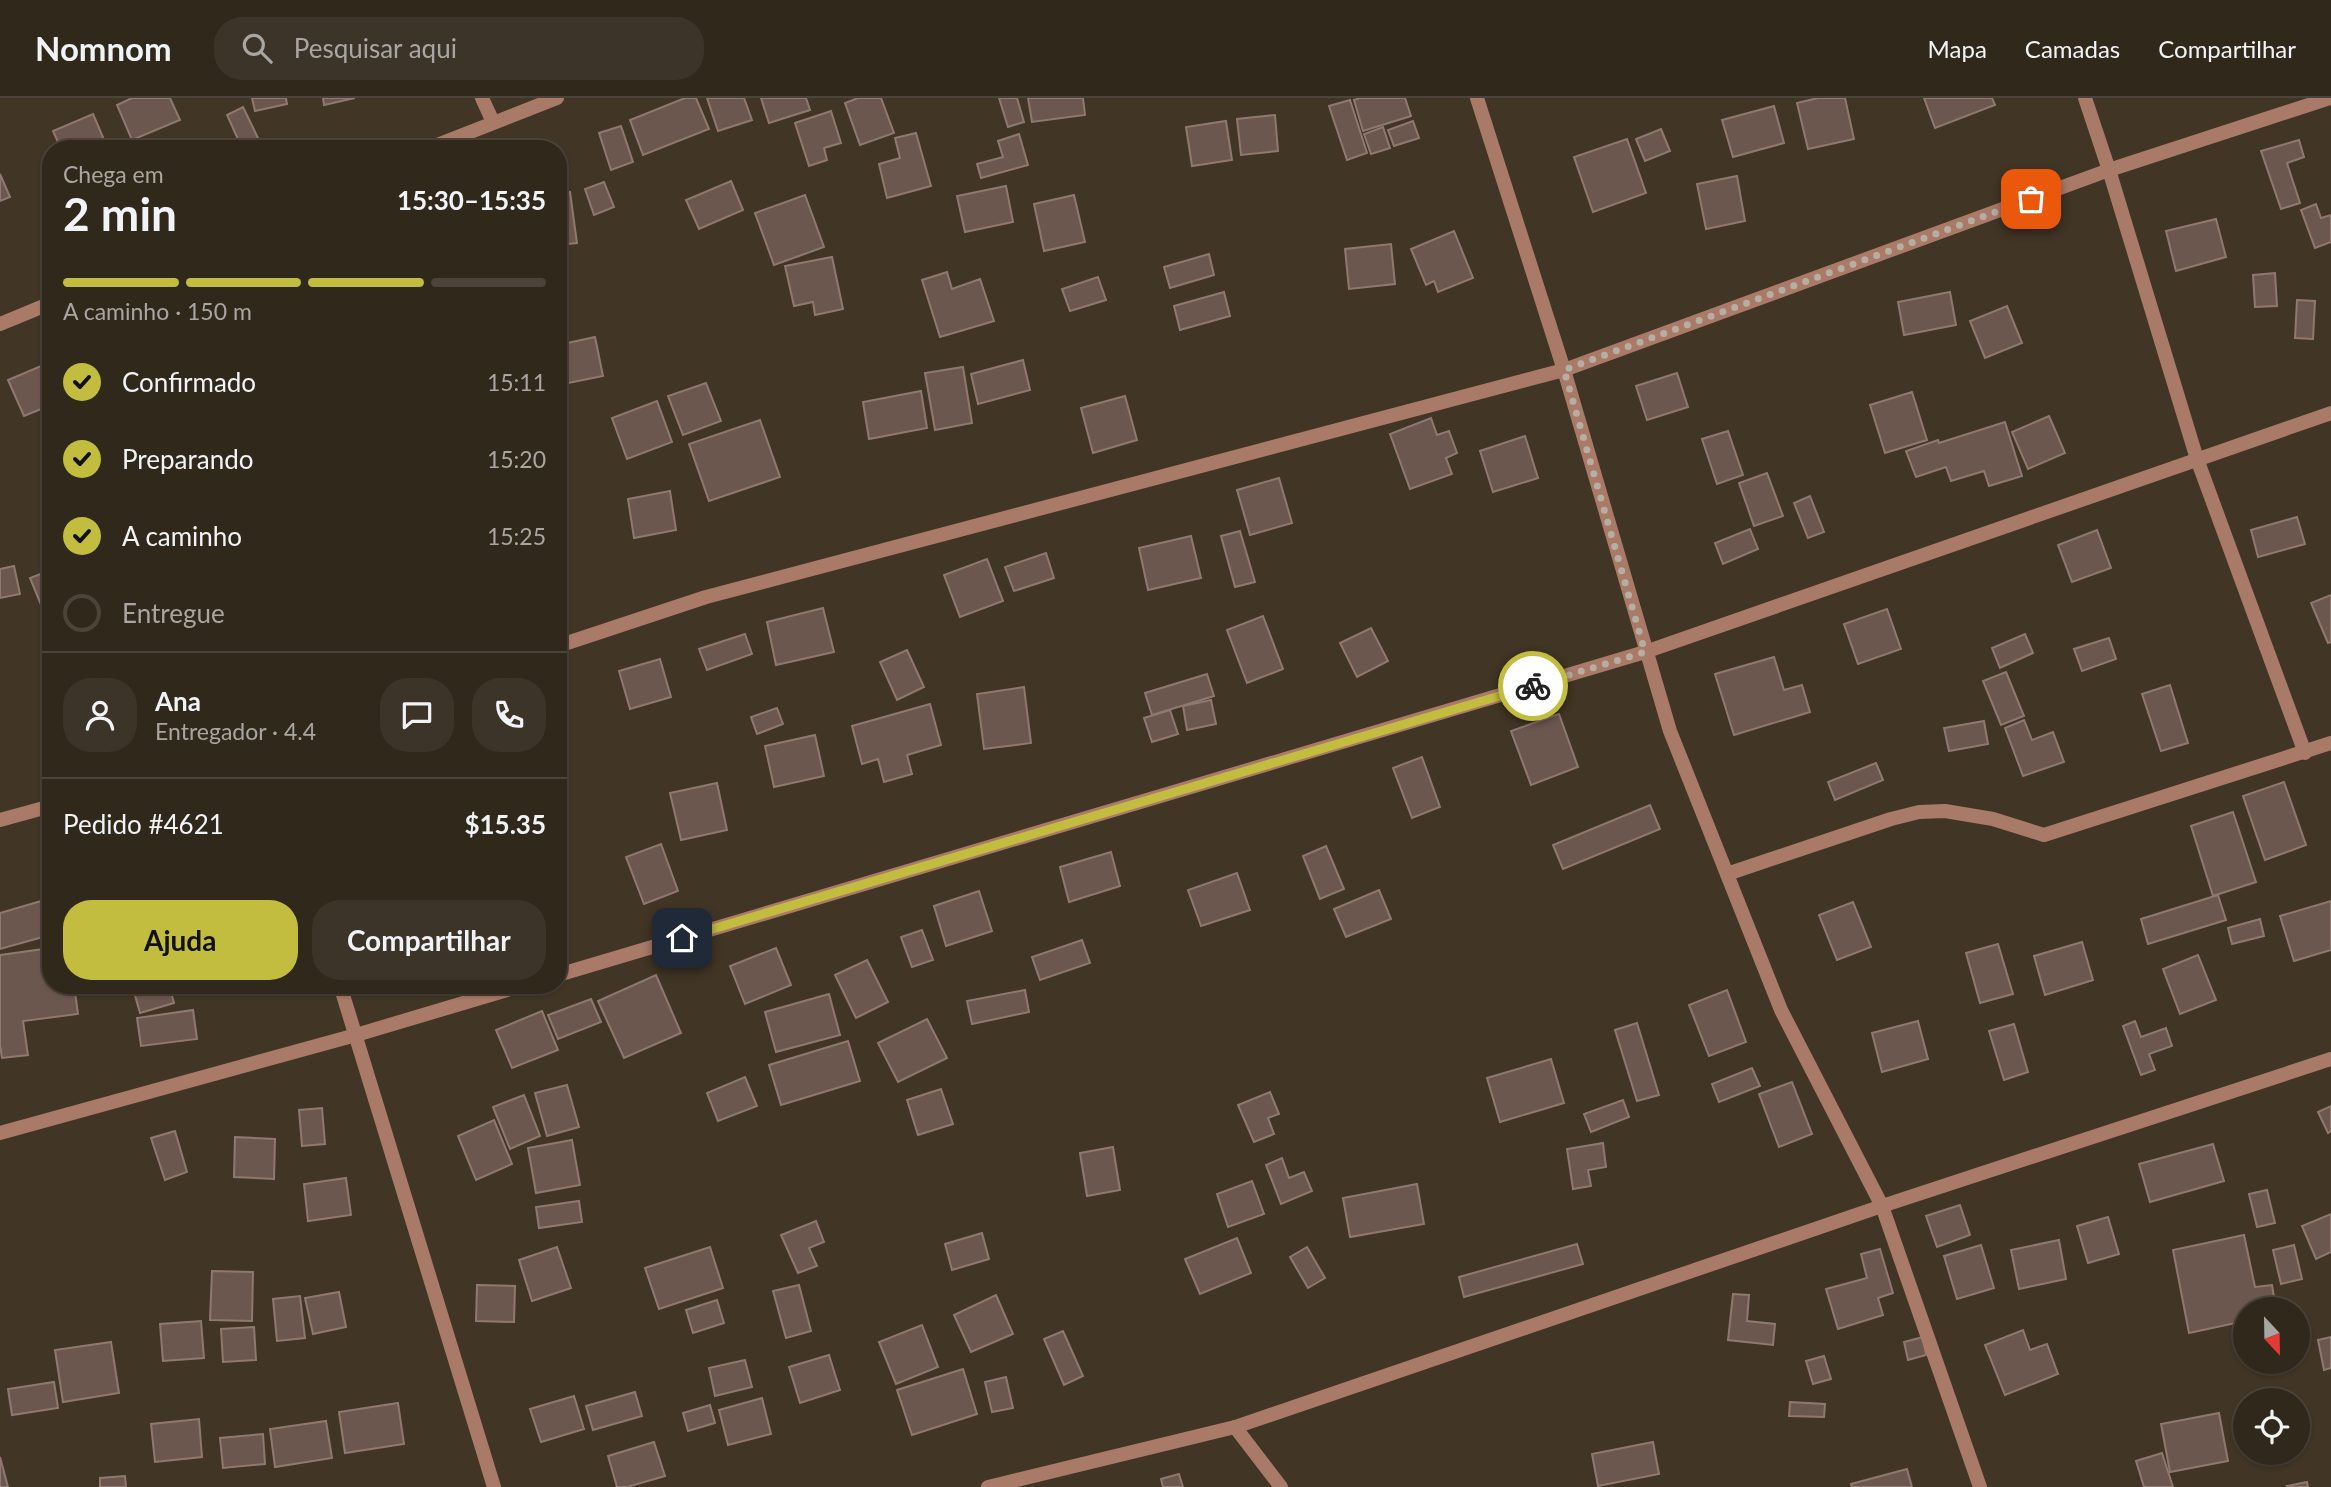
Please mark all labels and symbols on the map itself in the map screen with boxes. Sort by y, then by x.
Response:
pin [2001,169,2061,229]
courier [1498,651,1568,721]
pin [652,908,712,968]
north arrow [2233,1297,2310,1374]

